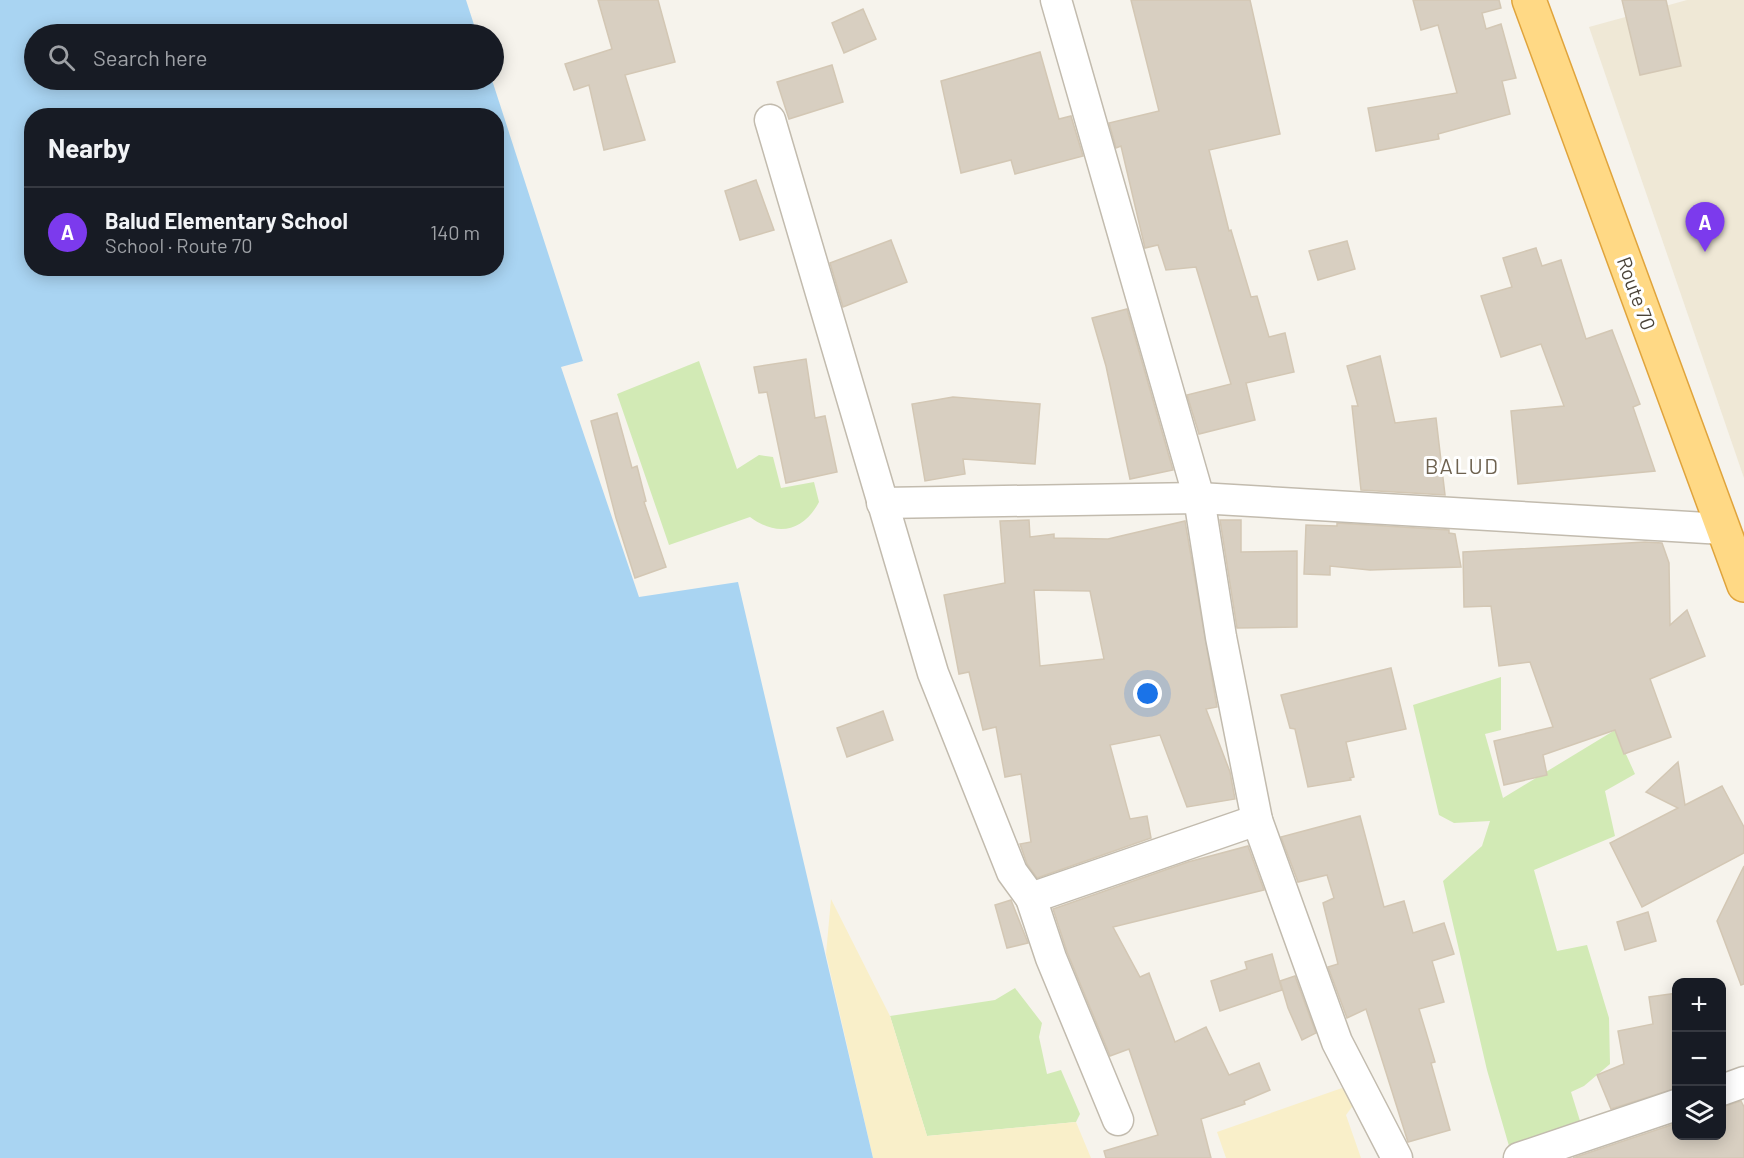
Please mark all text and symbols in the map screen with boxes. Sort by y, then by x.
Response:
search box [24,24,504,90]
icon: search [45,41,78,74]
text: Search here [93,44,207,70]
text: Nearby [48,132,130,163]
pin: A [1686,202,1724,252]
text: Balud Elementary School [105,207,348,233]
text: A [61,220,74,244]
text: 140 m [430,220,480,244]
text: School · Route 70 [105,233,253,257]
street label: Route 70 [1613,253,1661,333]
district label: BALUD [1425,452,1499,478]
your location [1133,679,1162,708]
map controls [1672,978,1726,1140]
button: + [1672,978,1726,1032]
button: − [1672,1032,1726,1086]
button: layers [1672,1086,1726,1140]

